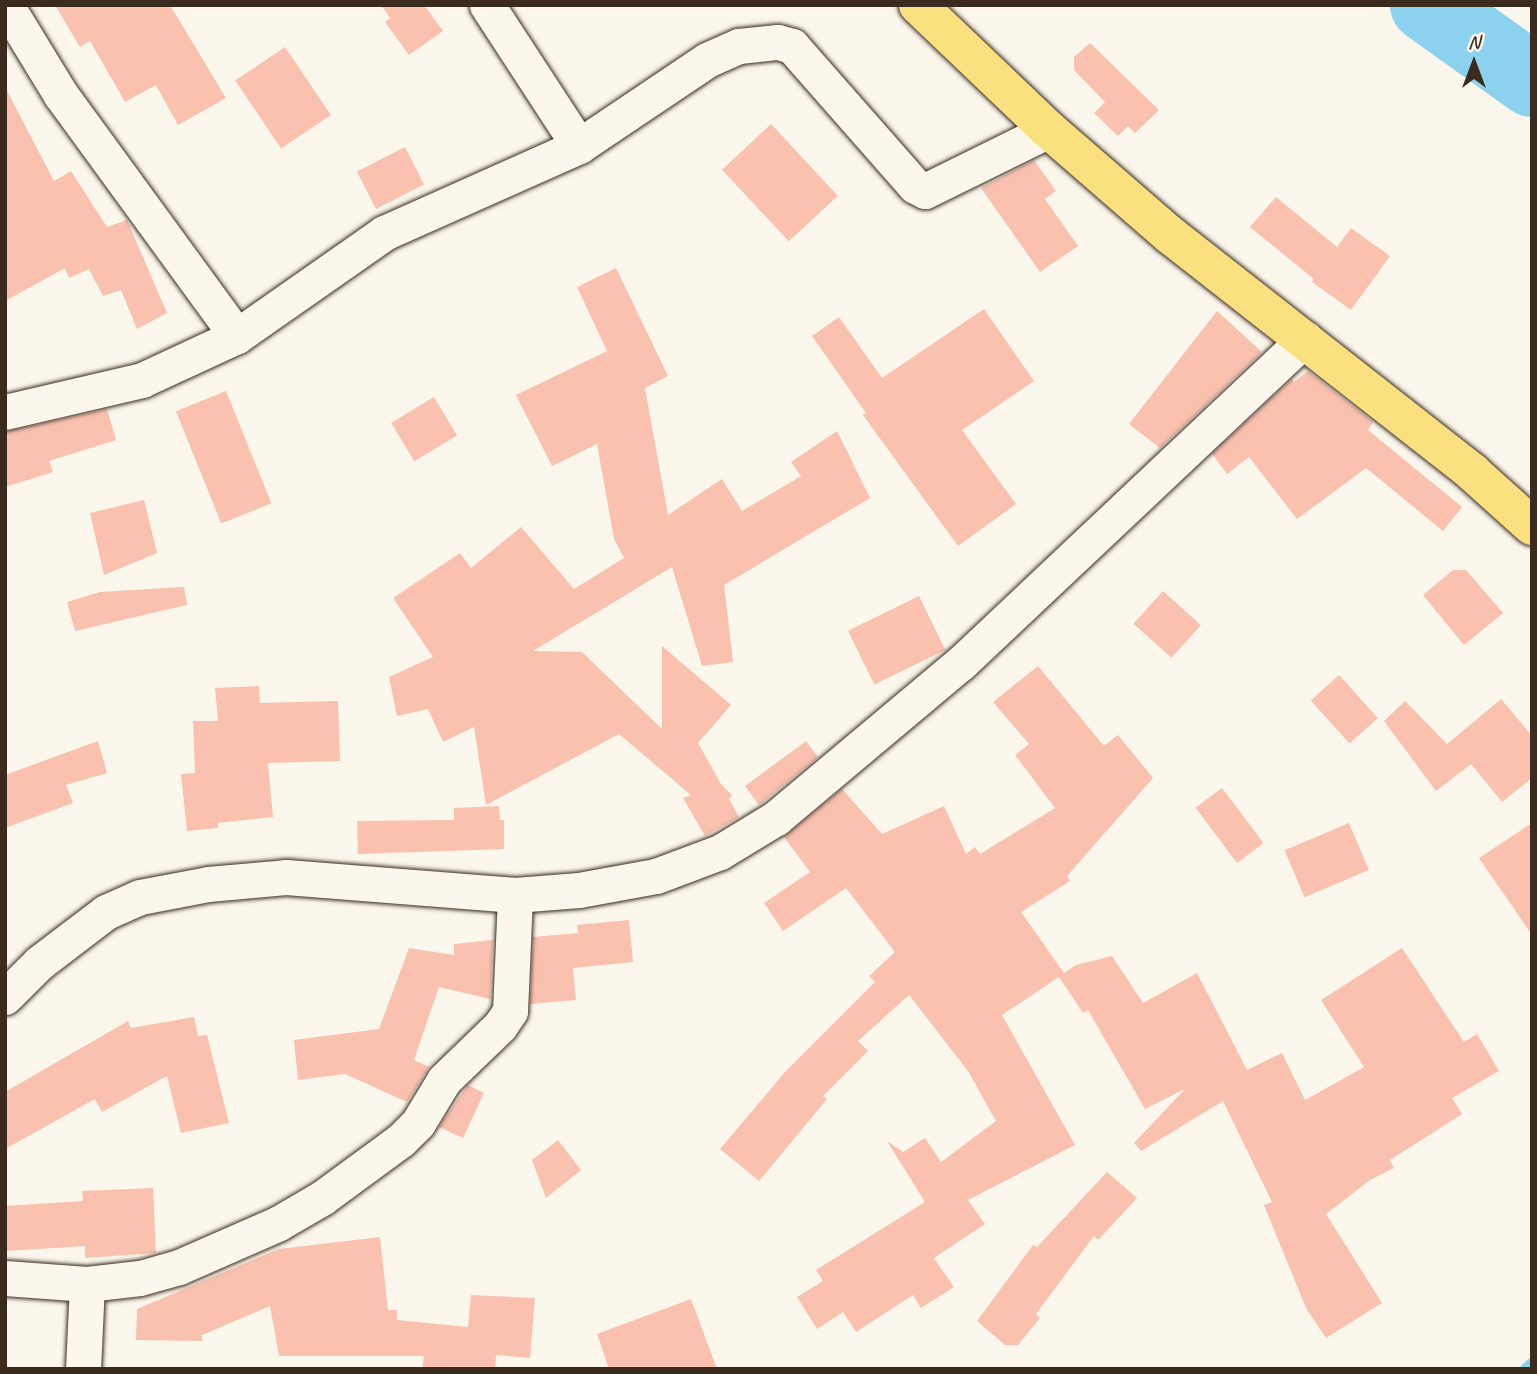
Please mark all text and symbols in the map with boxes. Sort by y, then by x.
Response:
north arrow [1439,28,1509,98]
text: N [1468,30,1480,54]

